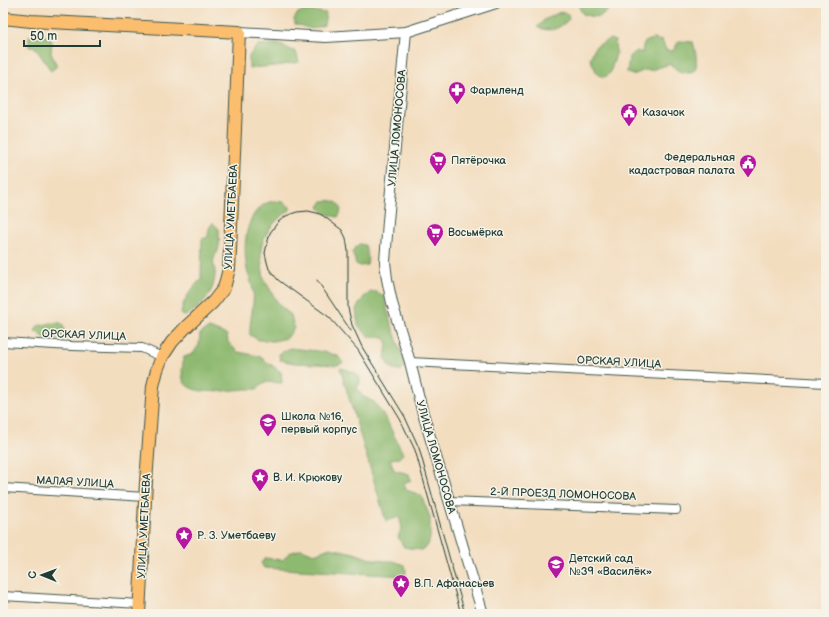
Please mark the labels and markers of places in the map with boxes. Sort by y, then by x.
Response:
pharmacy icon: Фармленд [447,80,467,105]
place label: Фармленд [470,84,524,97]
public building icon: Казачок [619,102,639,127]
place label: Казачок [642,106,685,119]
supermarket icon: Пятёрочка [428,150,448,175]
place label: Федеральная кадастровая палата [629,151,735,177]
public building icon: Федеральная кадастровая палата [738,153,758,178]
place label: Пятёрочка [451,154,507,167]
supermarket icon: Восьмёрка [425,222,445,247]
place label: Восьмёрка [448,226,504,239]
place label: Школа №16, первый корпус [281,410,358,436]
school or university icon: Школа №16, первый корпус [258,412,278,437]
place icon: В. И. Крюкову [250,467,270,492]
place label: В. И. Крюкову [273,471,342,484]
place icon: Р. З. Уметбаеву [174,525,194,550]
place label: Р. З. Уметбаеву [197,529,276,542]
place label: Детский сад №39 «Василёк» [569,552,652,578]
school or university icon: Детский сад №39 «Василёк» [546,554,566,579]
place icon: В.П. Афанасьев [391,573,411,598]
place label: В.П. Афанасьев [414,577,495,590]

